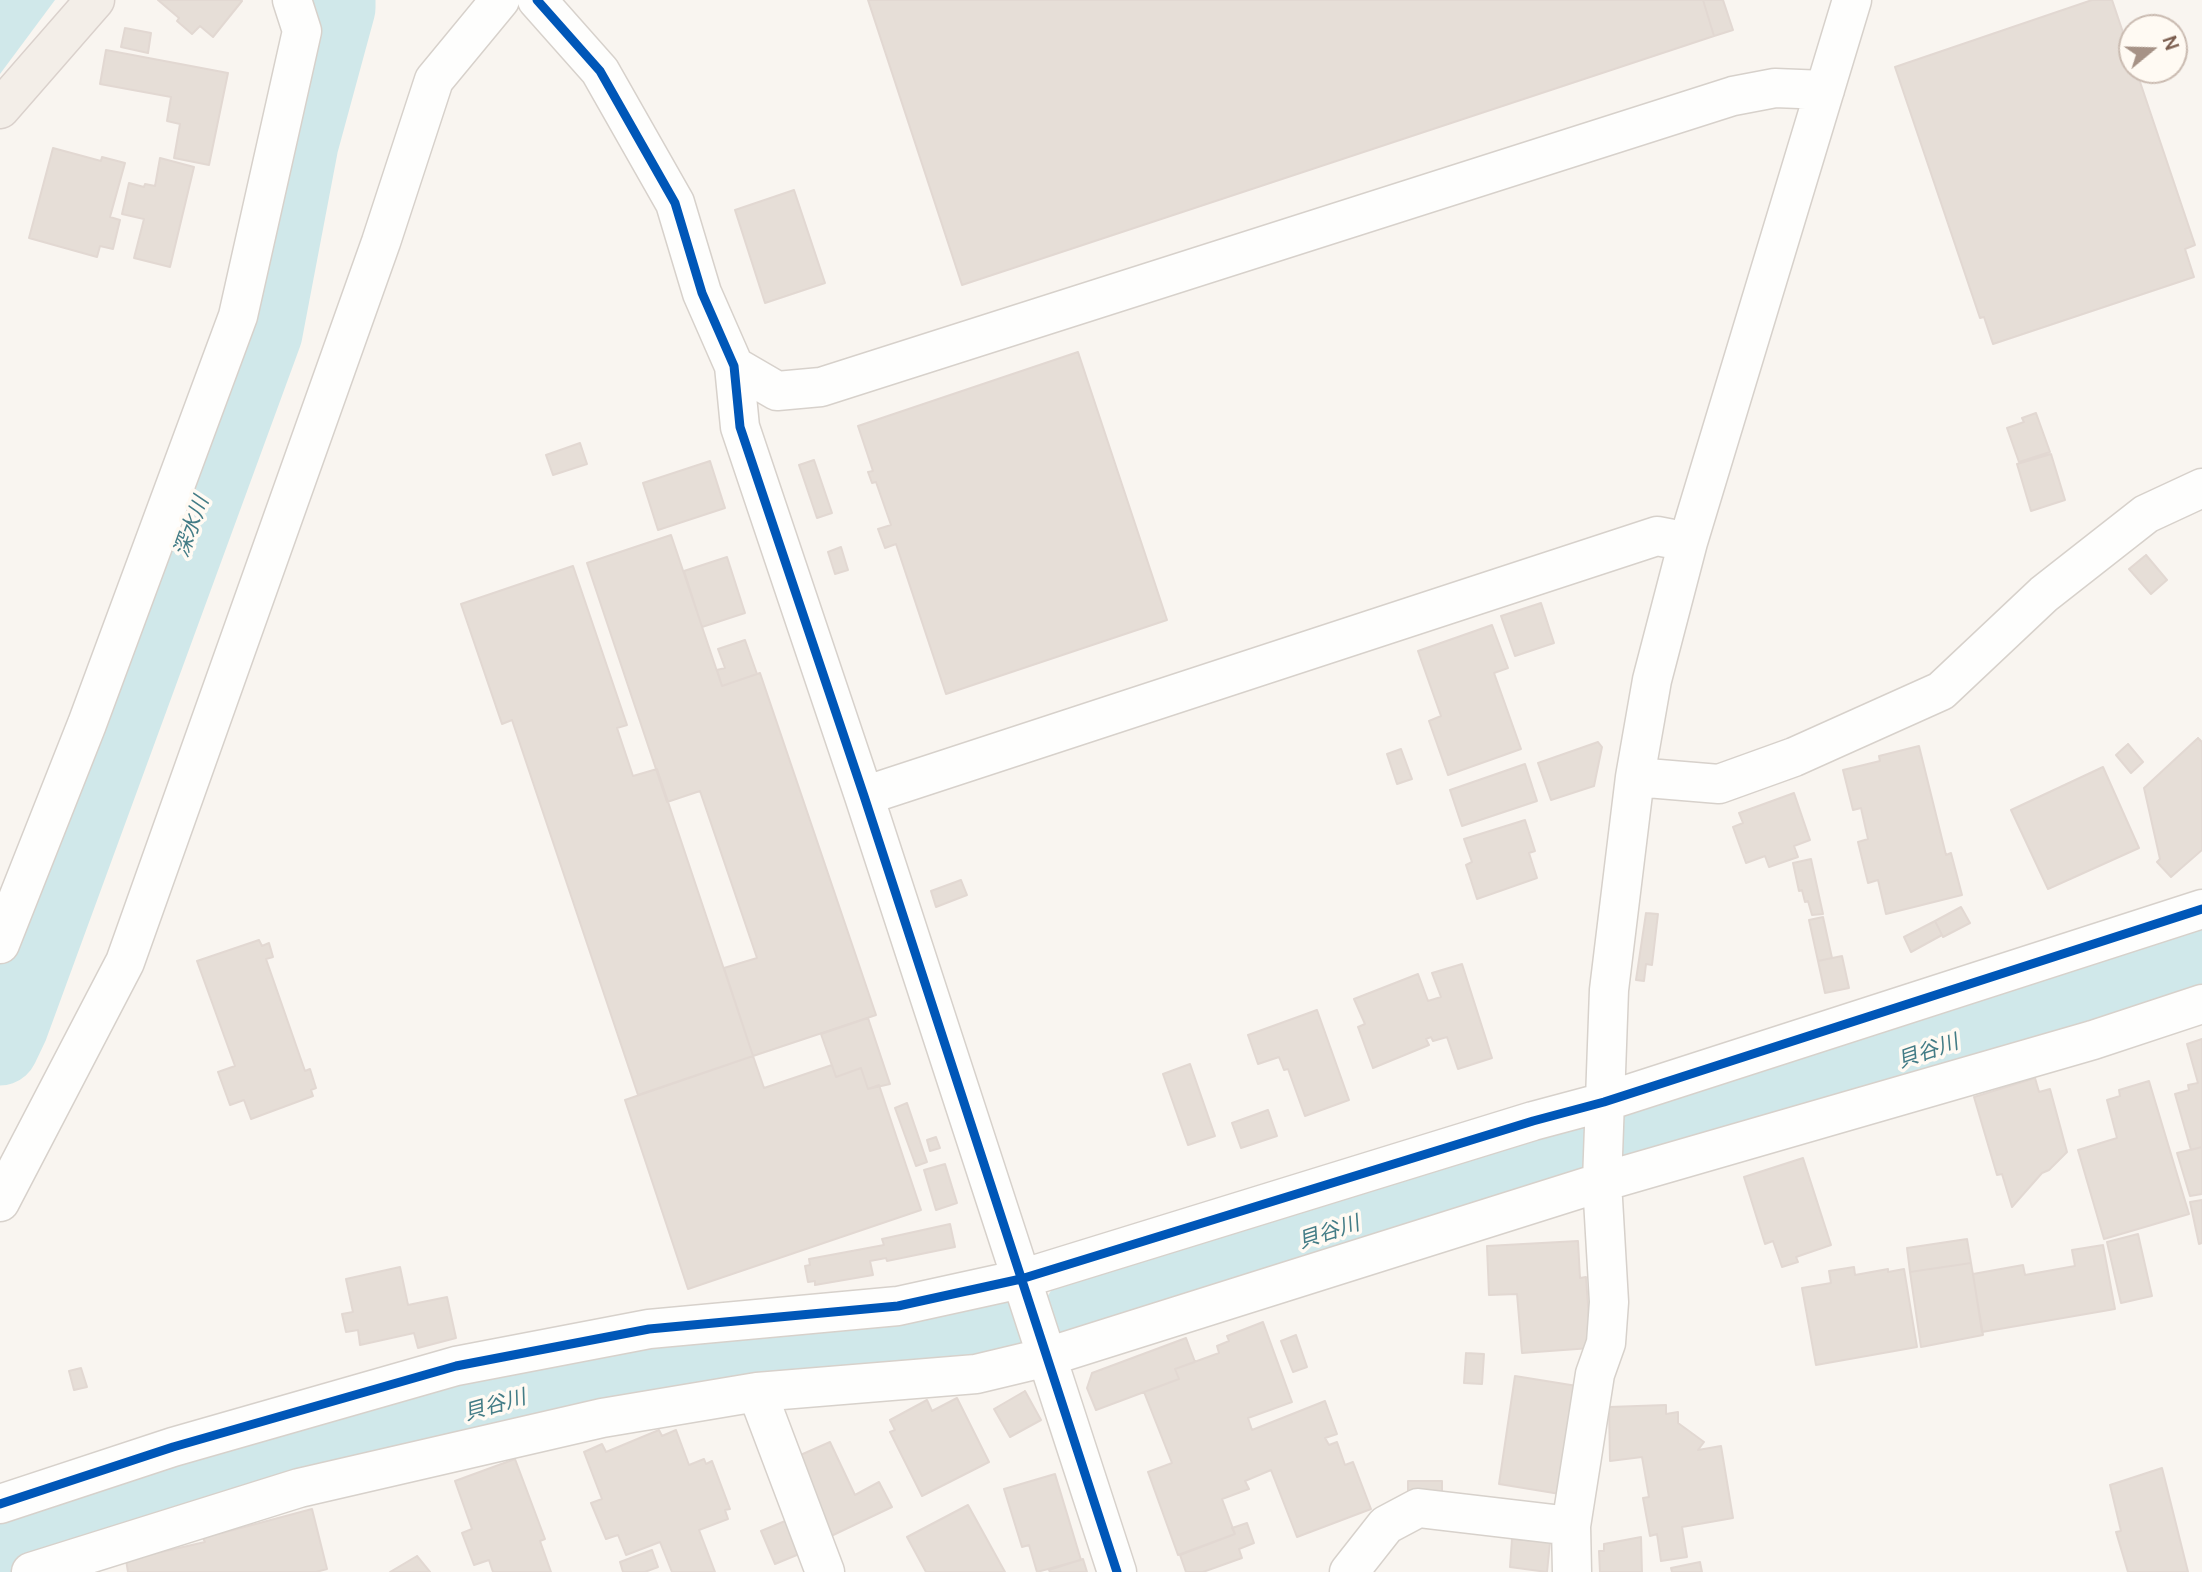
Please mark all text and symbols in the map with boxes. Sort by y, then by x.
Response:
north arrow [2118,14,2188,84]
text: N [2156,32,2185,54]
water label: 深水川 [169,493,215,561]
water label: 貝谷川 [1894,1030,1962,1074]
water label: 貝谷川 [1295,1211,1363,1255]
water label: 貝谷川 [461,1385,529,1427]

